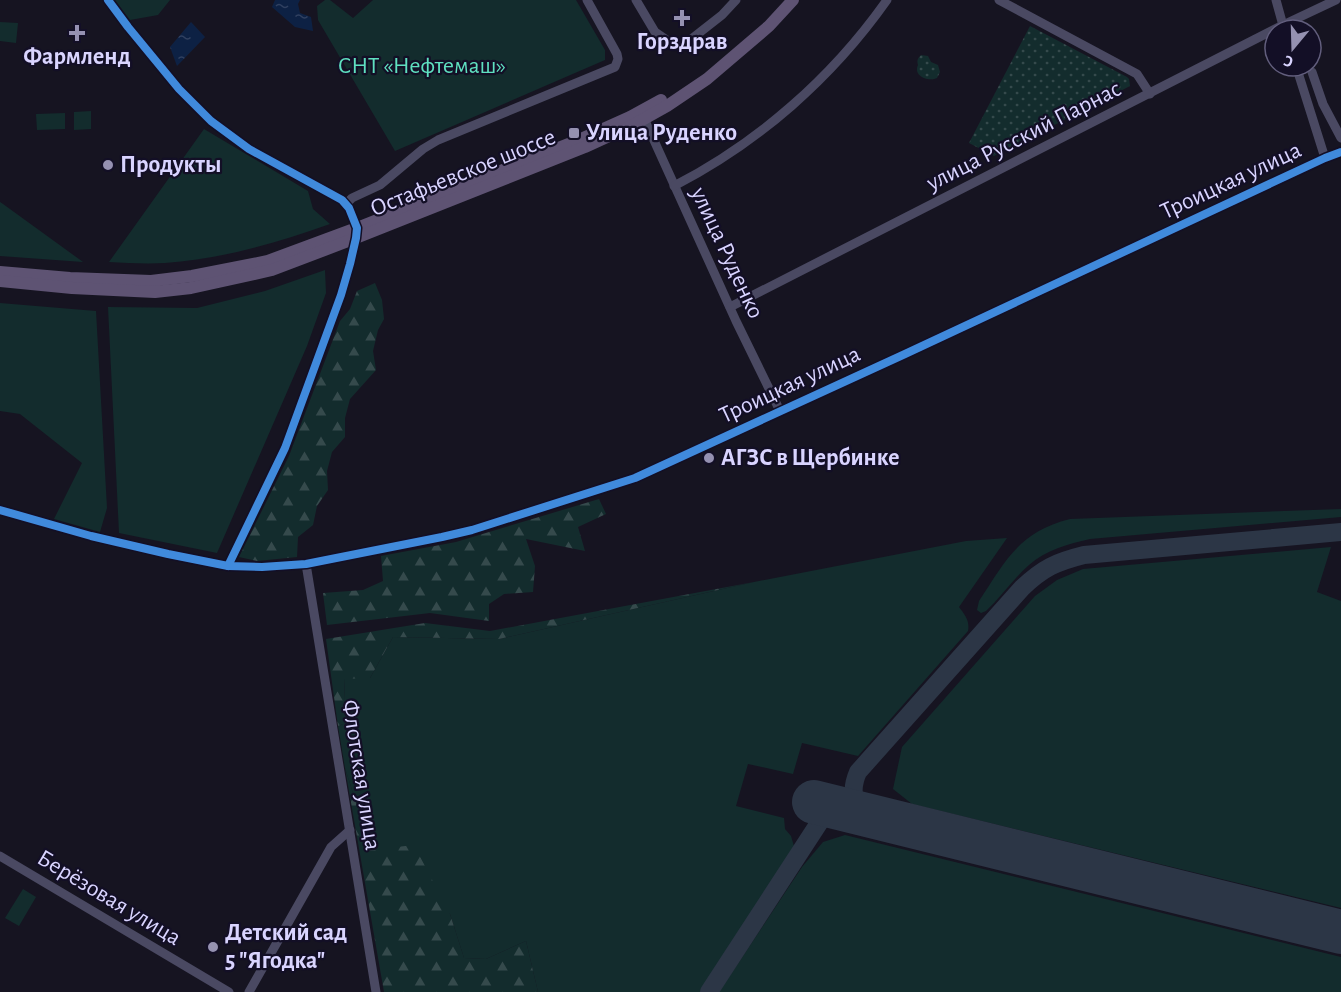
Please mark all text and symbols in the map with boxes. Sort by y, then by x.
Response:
marker: Горздрав [675,11,689,25]
north arrow [1263,18,1323,78]
marker: Фармленд [70,26,84,40]
place label: Горздрав [637,30,727,54]
place label: Фармленд [23,45,131,69]
text: С [1282,52,1295,70]
park label: СНТ «Нефтемаш» [338,54,506,78]
street label: улица Русский Парнас [922,77,1125,196]
place label: Улица Руденко [586,121,737,145]
street label: Остафьевское шоссе [367,125,559,221]
marker: Улица Руденко [567,126,581,140]
street label: Троицкая улица [1157,138,1305,224]
place label: Продукты [120,153,221,177]
marker: Продукты [101,158,115,172]
street label: улица Руденко [686,183,768,322]
street label: Троицкая улица [716,342,864,428]
place label: АГЗС в Щербинке [721,446,900,470]
marker: АГЗС в Щербинке [702,451,716,465]
street label: Флотская улица [337,698,385,852]
street label: Берёзовая улица [33,846,185,950]
place label: Детский сад 5 "Ягодка" [225,921,347,973]
marker: Детский сад 5 "Ягодка" [206,940,220,954]

